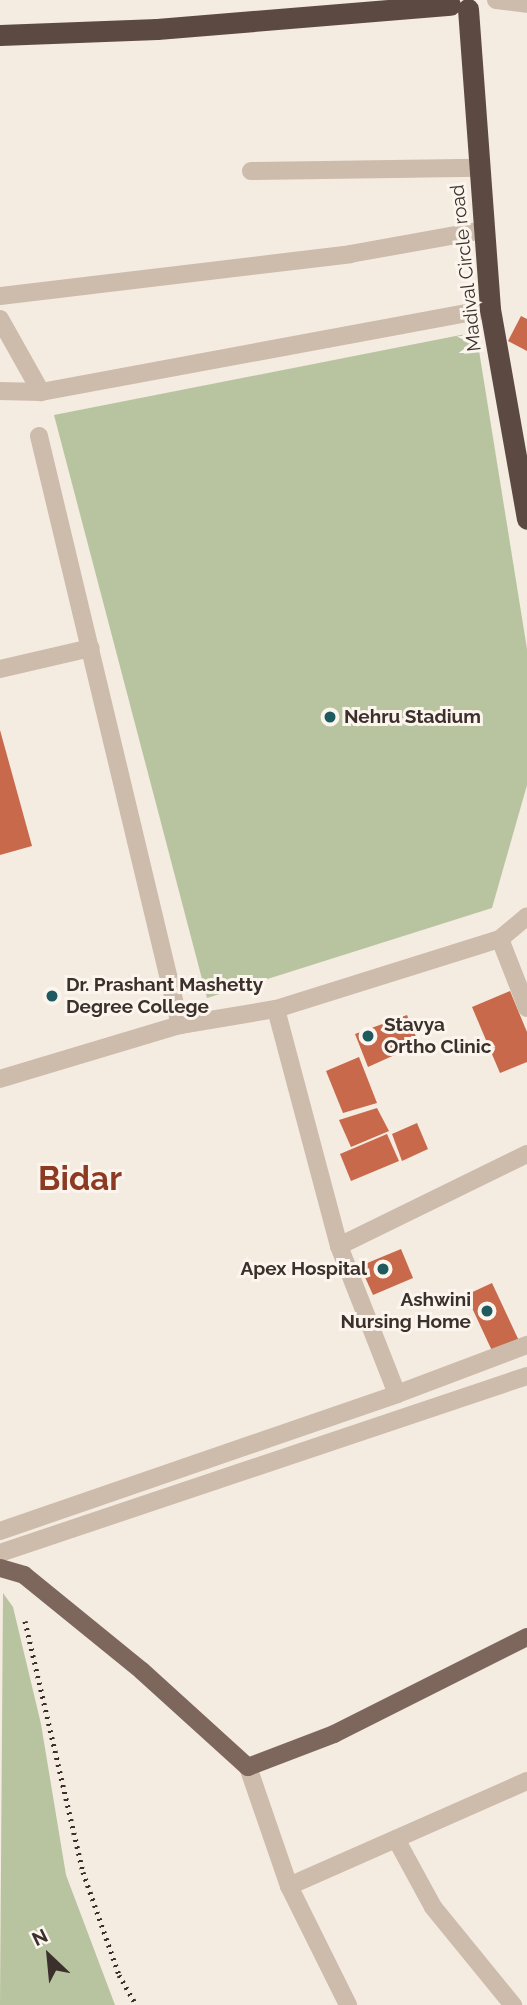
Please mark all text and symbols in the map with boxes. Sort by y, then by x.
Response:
street label: Madival Circle road [446,183,486,353]
place label: Nehru Stadium [344,706,481,728]
marker: Nehru Stadium [322,709,338,725]
place label: Dr. Prashant Mashetty Degree College [66,974,263,1018]
marker: Dr. Prashant Mashetty Degree College [44,988,60,1004]
place label: Stavya Ortho Clinic [384,1014,491,1058]
marker: Stavya Ortho Clinic [358,1026,378,1046]
district label: Bidar [38,1159,122,1199]
place label: Apex Hospital [241,1258,367,1280]
marker: Apex Hospital [373,1259,393,1279]
place label: Ashwini Nursing Home [341,1289,471,1333]
marker: Ashwini Nursing Home [477,1301,497,1321]
north arrow [14,1921,84,1991]
text: N [28,1924,51,1950]

